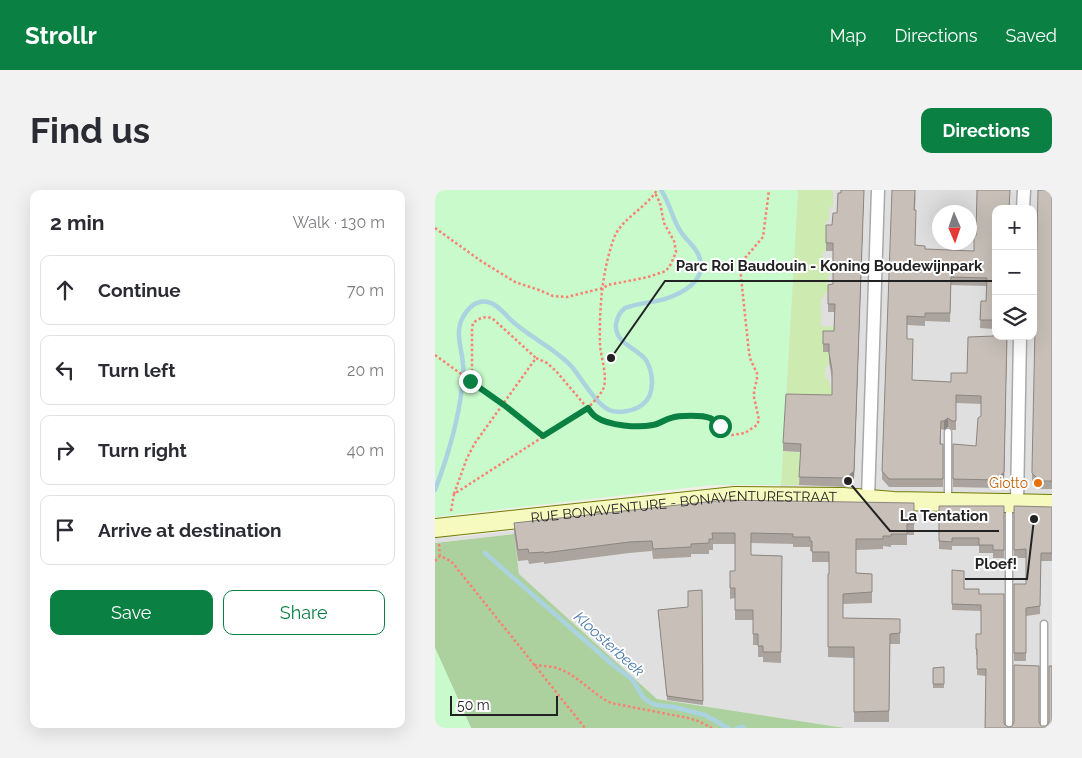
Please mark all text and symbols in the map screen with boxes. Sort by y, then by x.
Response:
text: Strollr [25,21,97,50]
text: Map [830,25,866,46]
text: Directions [894,25,978,46]
text: Saved [1006,25,1057,46]
button: Directions [921,108,1052,153]
text: Find us [30,110,150,151]
north arrow [932,205,977,250]
map controls [992,205,1037,340]
button: + [992,205,1037,250]
text: 2 min [50,210,104,235]
text: Walk · 130 m [292,213,385,232]
button: − [992,250,1037,295]
callout: Parc Roi Baudouin - Koning Boudewijnpark [665,251,992,281]
text: Parc Roi Baudouin - Koning Boudewijnpark [676,257,983,275]
icon: ahead [51,276,79,304]
text: Continue [98,279,181,301]
text: 70 m [347,281,384,300]
button: layers [992,295,1037,340]
icon: left [51,356,79,384]
text: Turn left [98,359,175,381]
text: 20 m [347,361,384,380]
route end [459,370,482,393]
route start [709,415,732,438]
icon: right [51,436,79,464]
text: Turn right [98,439,187,461]
text: 40 m [347,441,384,460]
place label: Giotto [989,475,1028,491]
marker: Giotto [1032,477,1044,489]
street label: RUE BONAVENTURE - BONAVENTURESTRAAT [530,488,838,526]
callout: La Tentation [890,501,999,531]
text: La Tentation [900,507,988,525]
icon: arrive [51,516,79,544]
text: Arrive at destination [98,519,282,541]
callout: Ploef! [965,549,1027,579]
text: Ploef! [975,555,1017,573]
button: Save [50,590,213,635]
button: Share [223,590,385,635]
water label: Kloosterbeek [570,608,648,680]
scale bar [450,693,557,716]
text: 50 m [457,697,490,713]

